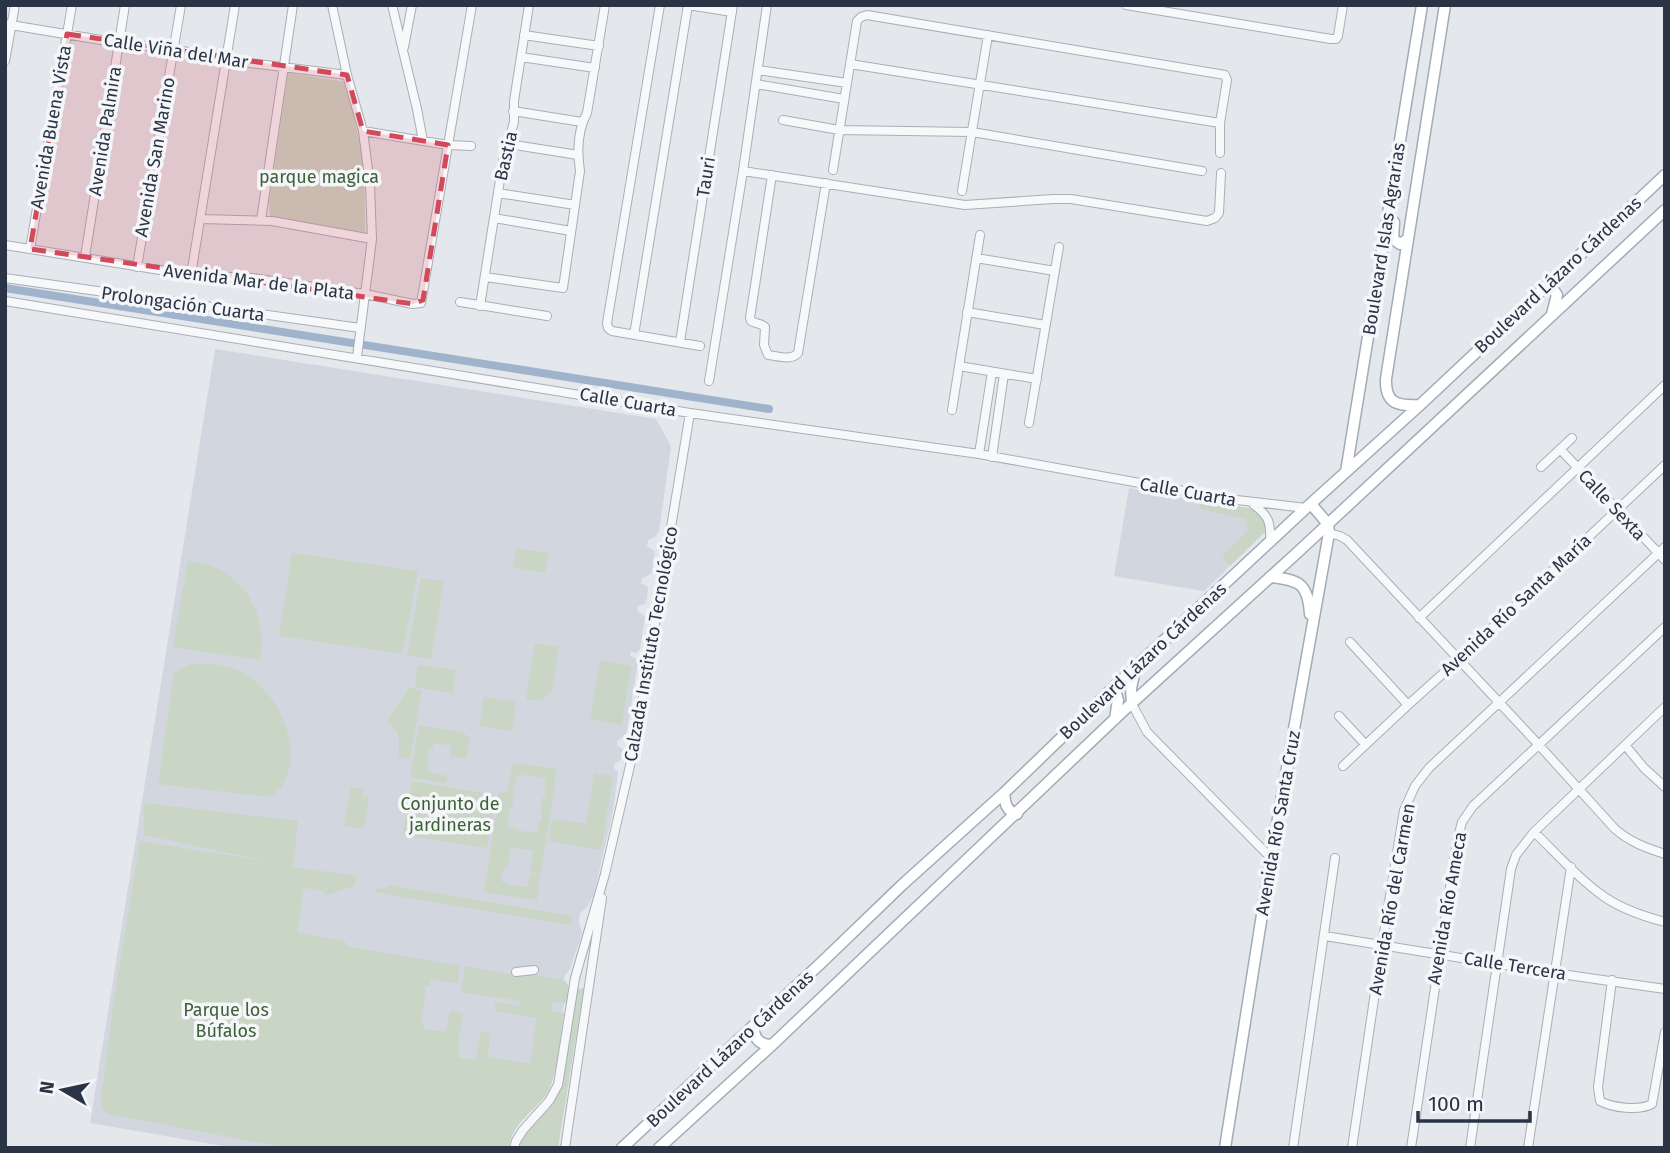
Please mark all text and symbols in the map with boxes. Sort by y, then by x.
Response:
street label: Calle Viña del Mar [102,29,250,73]
street label: Avenida Buena Vista [26,43,76,211]
street label: Avenida Palmira [84,65,126,197]
street label: Avenida San Marino [130,75,180,239]
street label: Bastia [490,129,522,183]
street label: Boulevard Islas Agrarias [1358,141,1410,337]
street label: Tauri [692,155,720,199]
park label: parque magica [259,166,379,188]
street label: Boulevard Lázaro Cárdenas [1470,192,1646,358]
street label: Avenida Mar de la Plata [162,259,356,305]
street label: Prolongación Cuarta [100,282,266,326]
street label: Calle Cuarta [578,383,678,421]
street label: Calle Sexta [1574,465,1650,545]
street label: Calle Cuarta [1138,473,1238,511]
street label: Calzada Instituto Tecnológico [619,525,683,763]
street label: Avenida Río Santa María [1436,530,1596,680]
street label: Boulevard Lázaro Cárdenas [1055,578,1231,744]
street label: Avenida Río Santa Cruz [1251,729,1305,917]
park label: Conjunto de jardineras [401,793,499,836]
street label: Avenida Río del Carmen [1364,801,1420,997]
street label: Avenida Río Ameca [1423,830,1471,986]
street label: Calle Tercera [1462,947,1568,985]
street label: Boulevard Lázaro Cárdenas [642,966,818,1132]
park label: Parque los Búfalos [183,999,269,1042]
north arrow [28,1055,98,1125]
text: N [34,1079,59,1095]
scale bar [1418,1080,1530,1124]
text: 100 m [1428,1091,1484,1117]

